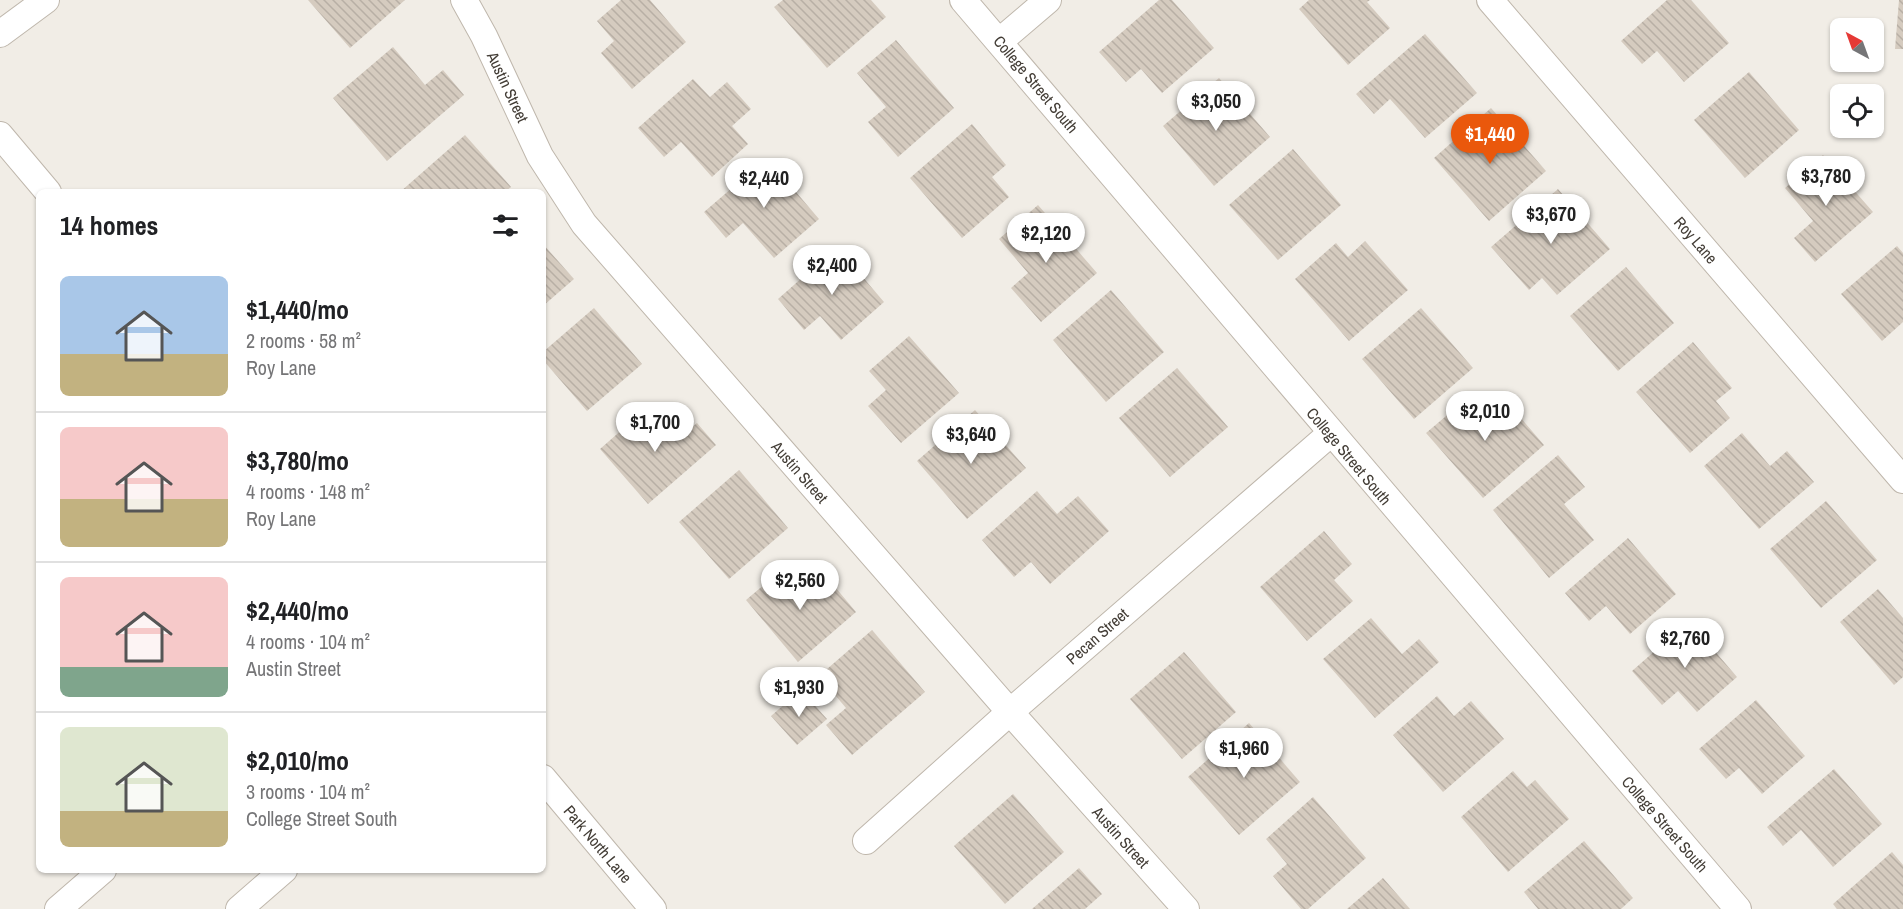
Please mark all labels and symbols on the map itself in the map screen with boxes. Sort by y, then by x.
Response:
north arrow [1830,18,1884,72]
street label: College Street South [989,31,1083,137]
street label: Austin Street [482,47,534,126]
pin: $3,050 [1167,81,1265,132]
pin: $1,440 [1441,114,1539,165]
pin: $3,780 [1777,156,1875,207]
pin: $2,440 [715,158,813,209]
pin: $3,670 [1502,194,1600,245]
street label: Roy Lane [1669,212,1723,268]
pin: $2,120 [997,213,1095,264]
pin: $2,400 [783,245,881,296]
pin: $2,010 [1436,391,1534,442]
pin: $1,700 [606,402,704,453]
street label: College Street South [1302,403,1396,509]
pin: $3,640 [922,414,1020,465]
street label: Austin Street [766,435,833,508]
pin: $2,560 [751,560,849,611]
street label: Pecan Street [1061,603,1133,669]
pin: $2,760 [1636,618,1734,669]
pin: $1,930 [750,667,848,718]
pin: $1,960 [1195,728,1293,779]
street label: College Street South [1617,771,1713,877]
street label: Park North Lane [559,800,637,888]
street label: Austin Street [1087,801,1155,873]

